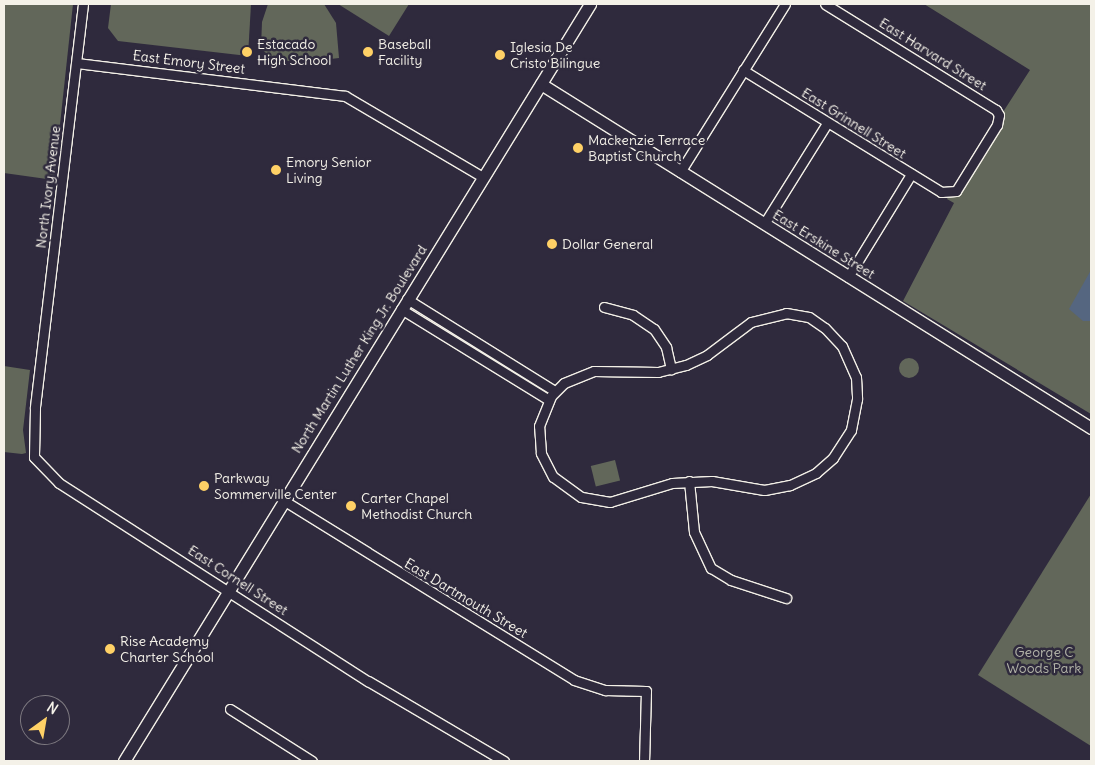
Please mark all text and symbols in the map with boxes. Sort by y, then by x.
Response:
street label: East Harvard Street [876,14,990,94]
place label: Estacado High School [257,36,331,68]
place label: Baseball Facility [378,36,431,68]
place label: Iglesia De Cristo Bilingue [510,39,600,72]
marker: Estacado High School [241,46,253,58]
marker: Baseball Facility [362,46,374,58]
street label: East Emory Street [132,47,246,77]
marker: Iglesia De Cristo Bilingue [494,49,506,61]
street label: East Grinnell Street [799,84,909,162]
street label: North Ivory Avenue [32,125,64,249]
place label: Mackenzie Terrace Baptist Church [588,132,705,164]
marker: Mackenzie Terrace Baptist Church [572,142,584,154]
place label: Emory Senior Living [286,154,371,186]
marker: Emory Senior Living [270,164,282,176]
street label: East Erskine Street [770,206,878,282]
place label: Dollar General [562,236,653,252]
marker: Dollar General [546,238,558,250]
street label: North Martin Luther King Jr. Boulevard [288,242,430,456]
place label: Parkway Sommerville Center [214,470,337,502]
marker: Parkway Sommerville Center [198,480,210,492]
place label: Carter Chapel Methodist Church [361,490,472,522]
marker: Carter Chapel Methodist Church [345,500,357,512]
street label: East Cornell Street [185,541,291,619]
street label: East Dartmouth Street [401,555,531,641]
place label: Rise Academy Charter School [120,633,214,666]
marker: Rise Academy Charter School [104,643,116,655]
park label: George C Woods Park [1007,644,1081,676]
north arrow [20,695,70,745]
text: N [44,698,61,718]

